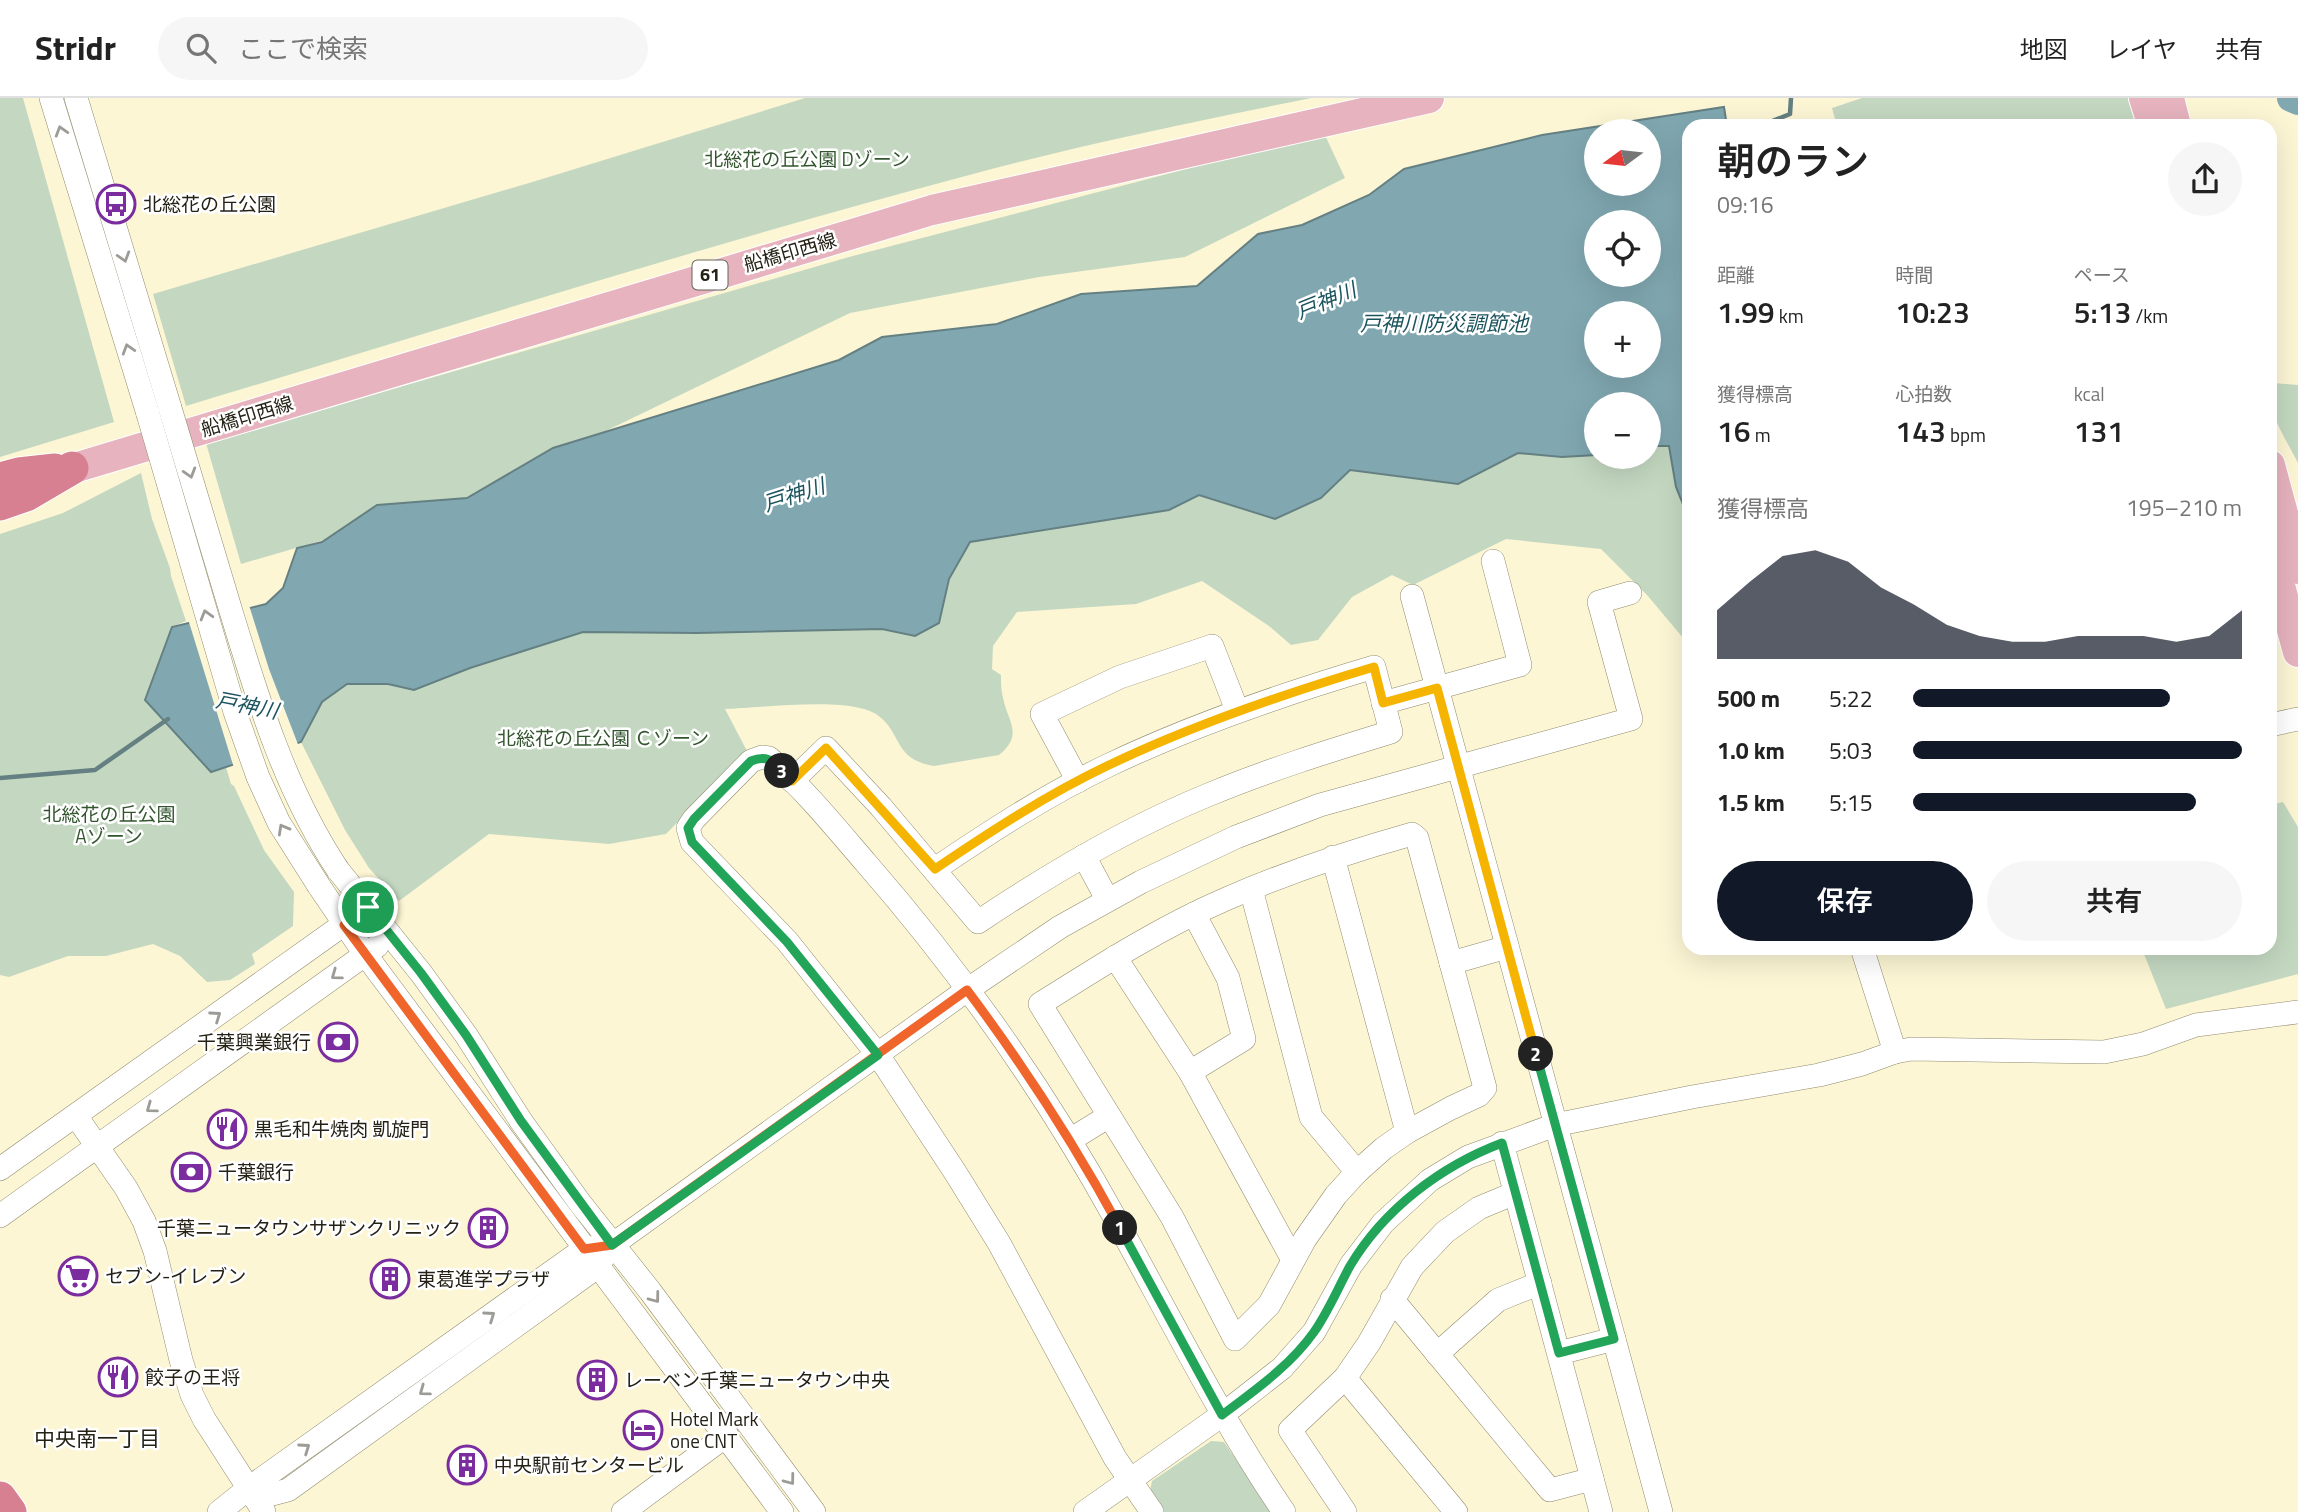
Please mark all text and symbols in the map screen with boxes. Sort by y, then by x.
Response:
search box [158,17,648,80]
text: Stridr [35,23,116,73]
icon: search [182,29,220,67]
text: ここで検索 [238,29,368,68]
text: 地図 [2020,31,2068,67]
text: レイヤ [2106,31,2177,67]
text: 共有 [2215,31,2263,67]
north arrow [1584,119,1661,196]
map controls [1584,119,1661,469]
one-way arrow [55,125,70,137]
text: 朝のラン [1717,132,1869,190]
button: share [2168,142,2242,216]
park label: 北総花の丘公園 Dゾーン [704,144,910,173]
bus stop icon: 北総花の丘公園 [95,183,137,225]
text: 09:16 [1717,187,1774,222]
place label: 北総花の丘公園 [143,189,276,218]
button: locate [1584,210,1661,287]
street label: 船橋印西線 [740,224,840,279]
one-way arrow [116,251,131,263]
road number: 61 [692,260,728,290]
text: 距離 [1717,260,1755,289]
text: 時間 [1895,260,1933,289]
text: ペース [2074,260,2130,289]
water label: 戸神川 [1290,273,1363,327]
text: 1.99 [1717,289,1775,335]
text: 10:23 [1895,289,1970,335]
text: 5:13 [2074,289,2131,335]
button: + [1584,301,1661,378]
text: km [1775,301,1804,330]
text: /km [2131,301,2168,330]
water label: 戸神川防災調節池 [1360,307,1530,339]
one-way arrow [122,343,136,355]
text: 獲得標高 [1717,379,1793,408]
text: 心拍数 [1895,379,1952,408]
text: kcal [2074,379,2105,408]
street label: 船橋印西線 [197,388,297,443]
button: − [1584,392,1661,469]
text: 16 [1717,408,1751,454]
text: 143 [1895,408,1946,454]
text: 131 [2074,408,2124,454]
text: m [1751,420,1771,449]
text: bpm [1946,420,1986,449]
one-way arrow [181,467,196,479]
water label: 戸神川 [759,468,830,519]
text: 195–210 m [2126,490,2242,525]
text: 獲得標高 [1717,491,1809,526]
one-way arrow [200,609,215,621]
text: 500 m [1717,681,1780,716]
text: 5:22 [1829,681,1873,716]
water label: 戸神川 [213,683,283,727]
park label: 北総花の丘公園 Ｃゾーン [497,723,709,752]
text: 1.0 km [1717,733,1785,768]
text: 5:03 [1829,733,1873,768]
pin: 3 [764,754,800,788]
text: 3 [776,756,787,785]
text: 1.5 km [1717,785,1785,820]
text: 5:15 [1829,785,1873,820]
park label: 北総花の丘公園 Aゾーン [42,799,176,850]
one-way arrow [278,823,291,836]
button: 保存 [1717,861,1973,941]
button: 共有 [1987,861,2242,941]
pin [338,877,398,937]
icon: arrive [349,888,387,926]
one-way arrow [331,967,344,980]
one-way arrow [208,1012,221,1024]
bank icon: 千葉興業銀行 [317,1021,359,1063]
place label: 千葉興業銀行 [197,1027,311,1056]
pin: 2 [1518,1037,1554,1072]
text: 2 [1530,1039,1541,1068]
one-way arrow [146,1100,159,1112]
restaurant icon: 黒毛和牛焼肉 凱旋門 [206,1108,248,1150]
place label: 黒毛和牛焼肉 凱旋門 [254,1114,429,1143]
bank icon: 千葉銀行 [170,1151,212,1193]
place label: 千葉銀行 [218,1157,294,1186]
building icon: 千葉ニュータウンサザンクリニック [467,1207,509,1249]
pin: 1 [1102,1210,1138,1246]
place label: 千葉ニュータウンサザンクリニック [157,1213,461,1242]
text: 1 [1114,1213,1125,1242]
supermarket icon: セブン-イレブン [57,1255,99,1297]
building icon: 東葛進学プラザ [369,1258,411,1300]
place label: セブン-イレブン [105,1261,246,1290]
place label: 東葛進学プラザ [417,1264,550,1293]
one-way arrow [646,1290,659,1303]
one-way arrow [482,1312,495,1324]
restaurant icon: 餃子の王将 [97,1356,139,1398]
building icon: レーベン千葉ニュータウン中央 [576,1359,618,1401]
place label: 餃子の王将 [145,1362,240,1391]
place label: レーベン千葉ニュータウン中央 [624,1365,890,1394]
one-way arrow [420,1383,432,1396]
place label: Hotel Mark one CNT [670,1404,759,1455]
hotel icon: Hotel Mark one CNT [622,1409,664,1451]
district label: 中央南一丁目 [34,1422,160,1454]
one-way arrow [297,1444,310,1456]
building icon: 中央駅前センタービル [446,1444,488,1486]
place label: 中央駅前センタービル [494,1450,684,1479]
one-way arrow [782,1473,795,1485]

